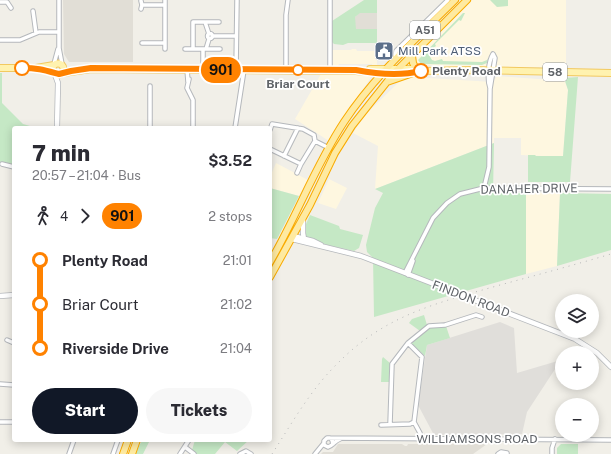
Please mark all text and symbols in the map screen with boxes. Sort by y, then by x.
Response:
road number: A51 [410,21,440,39]
public building icon: Mill Park ATSS [373,40,395,62]
place label: Mill Park ATSS [398,44,481,58]
line badge: 901 [198,57,244,83]
unlabelled marker [14,60,30,76]
text: 901 [209,62,233,78]
marker: Plenty Road [413,63,429,79]
road number: 58 [543,63,567,81]
marker: Briar Court [292,64,304,76]
place label: Plenty Road [432,64,501,78]
place label: Briar Court [266,77,330,91]
text: 7 min [32,140,90,166]
text: $3.52 [208,152,252,169]
text: 20:57 – 21:04 · Bus [32,168,141,183]
street label: DANAHER DRIVE [480,181,578,197]
icon: walk [32,205,54,227]
icon: forward [74,205,96,227]
text: 901 [110,208,134,224]
text: 4 [60,209,68,224]
text: 2 stops [208,209,252,224]
text: Plenty Road [62,252,148,269]
text: 21:01 [223,253,252,268]
street label: FINDON ROAD [430,278,512,320]
map controls [555,294,599,442]
button: layers [555,294,599,338]
text: Briar Court [62,296,139,313]
text: 21:02 [220,297,252,312]
text: Riverside Drive [62,340,169,357]
text: 21:04 [220,341,252,356]
button: + [555,346,599,390]
button: Start [32,388,138,434]
button: Tickets [146,388,252,434]
button: − [555,398,599,442]
street label: WILLIAMSONS ROAD [416,432,538,446]

